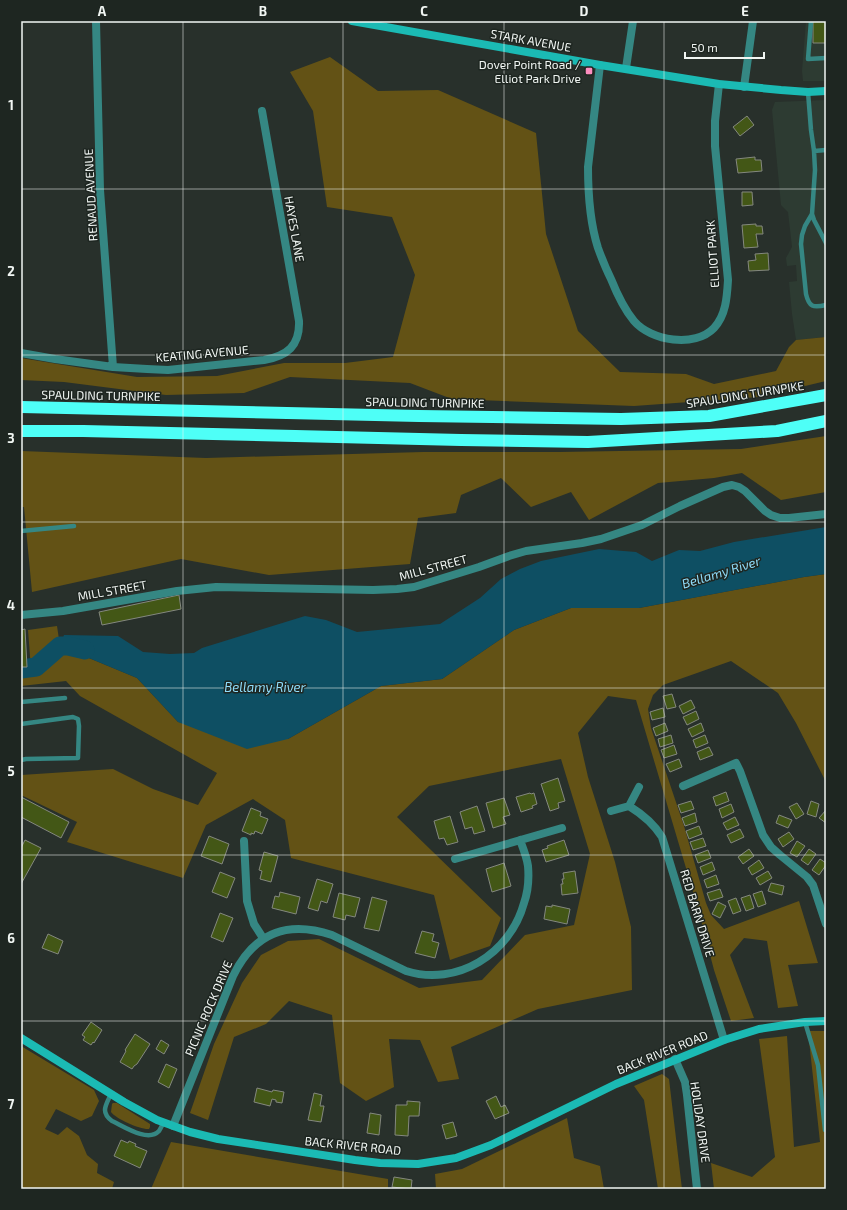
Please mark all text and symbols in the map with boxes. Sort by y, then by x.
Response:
text: A [98,3,107,19]
text: B [259,3,267,19]
text: C [420,3,428,19]
text: D [580,3,589,19]
text: E [741,3,749,19]
street label: STARK AVENUE [490,26,573,54]
scale bar [685,34,764,60]
text: 50 m [691,40,718,54]
place label: Dover Point Road / Elliot Park Drive [479,57,581,85]
marker: Dover Point Road / Elliot Park Drive [584,66,594,76]
text: 1 [8,97,14,113]
street label: RENAUD AVENUE [81,148,99,242]
street label: HAYES LANE [282,195,308,263]
street label: ELLIOT PARK [703,220,721,288]
text: 2 [7,263,15,279]
street label: KEATING AVENUE [155,342,249,364]
street label: SPAULDING TURNPIKE [685,378,805,410]
street label: SPAULDING TURNPIKE [41,387,161,403]
street label: SPAULDING TURNPIKE [365,394,485,410]
text: 3 [7,430,15,446]
street label: MILL STREET [397,551,469,583]
water label: Bellamy River [680,552,763,592]
street label: MILL STREET [76,577,148,603]
text: 4 [7,597,15,613]
water label: Bellamy River [224,679,307,695]
text: 5 [7,763,15,779]
street label: RED BARN DRIVE [678,868,718,959]
text: 6 [7,930,15,946]
street label: PICNIC ROCK DRIVE [181,958,235,1058]
street label: BACK RIVER ROAD [614,1027,710,1077]
street label: HOLIDAY DRIVE [688,1081,714,1164]
text: 7 [8,1096,15,1112]
street label: BACK RIVER ROAD [304,1133,402,1157]

